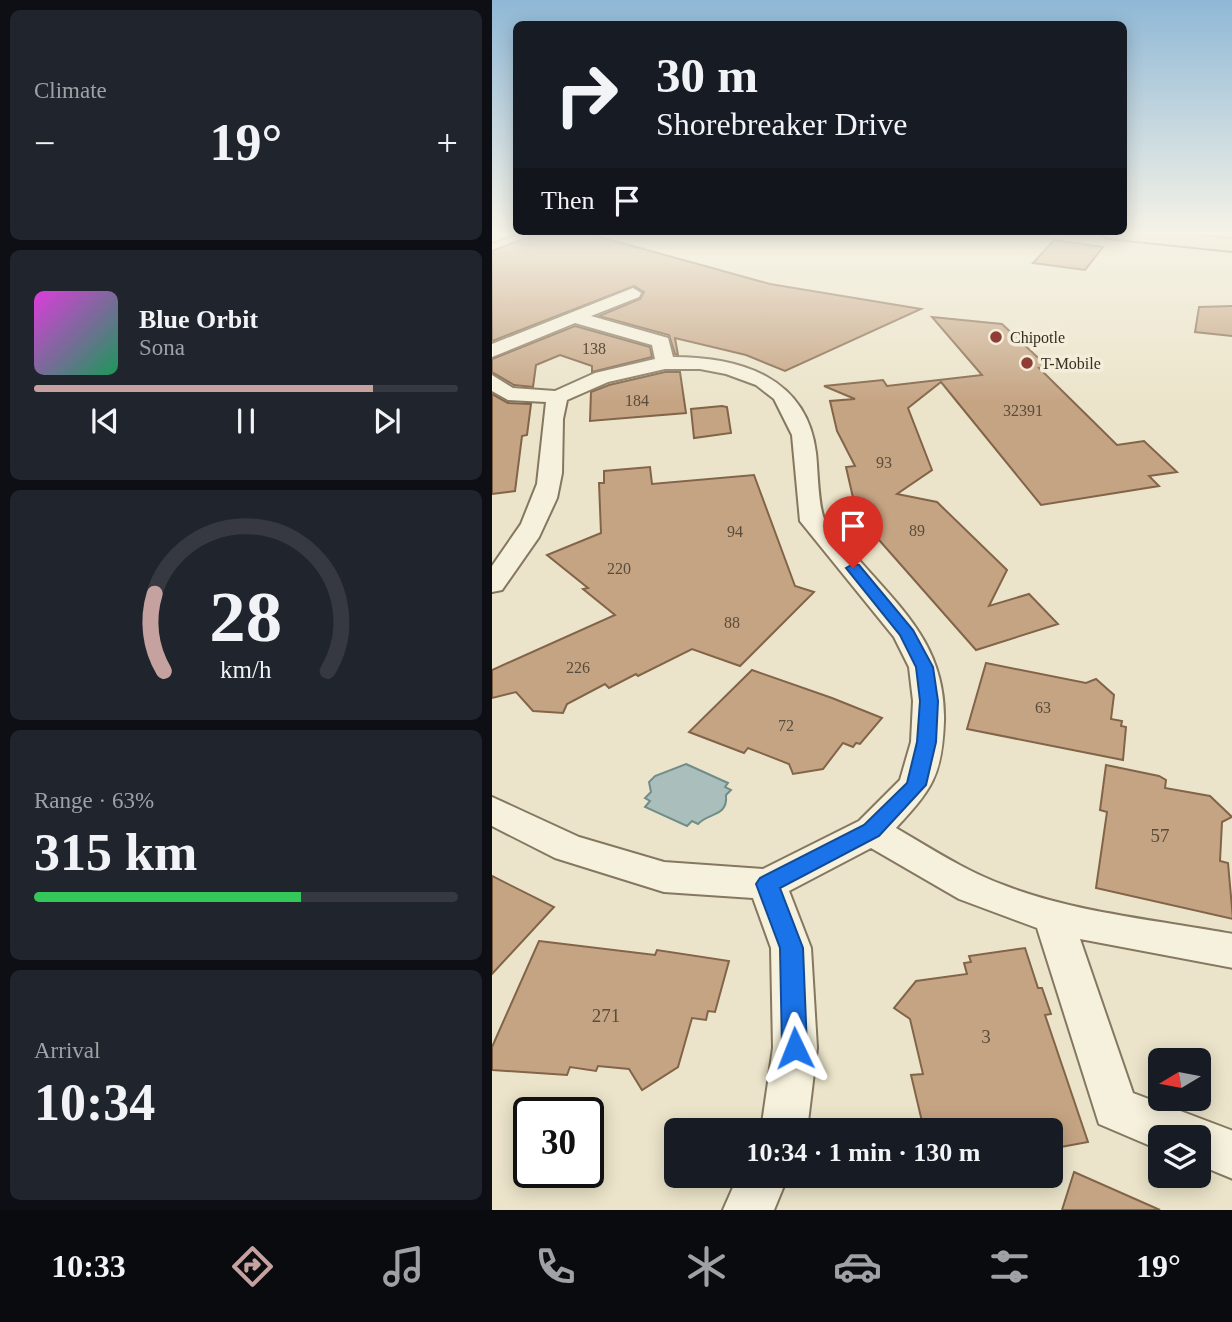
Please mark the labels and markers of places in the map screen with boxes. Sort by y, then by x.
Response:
marker: Chipotle [988,329,1004,345]
place label: Chipotle [1010,329,1065,347]
marker: T-Mobile [1019,355,1035,371]
place label: T-Mobile [1041,355,1101,372]
pin [823,496,883,568]

